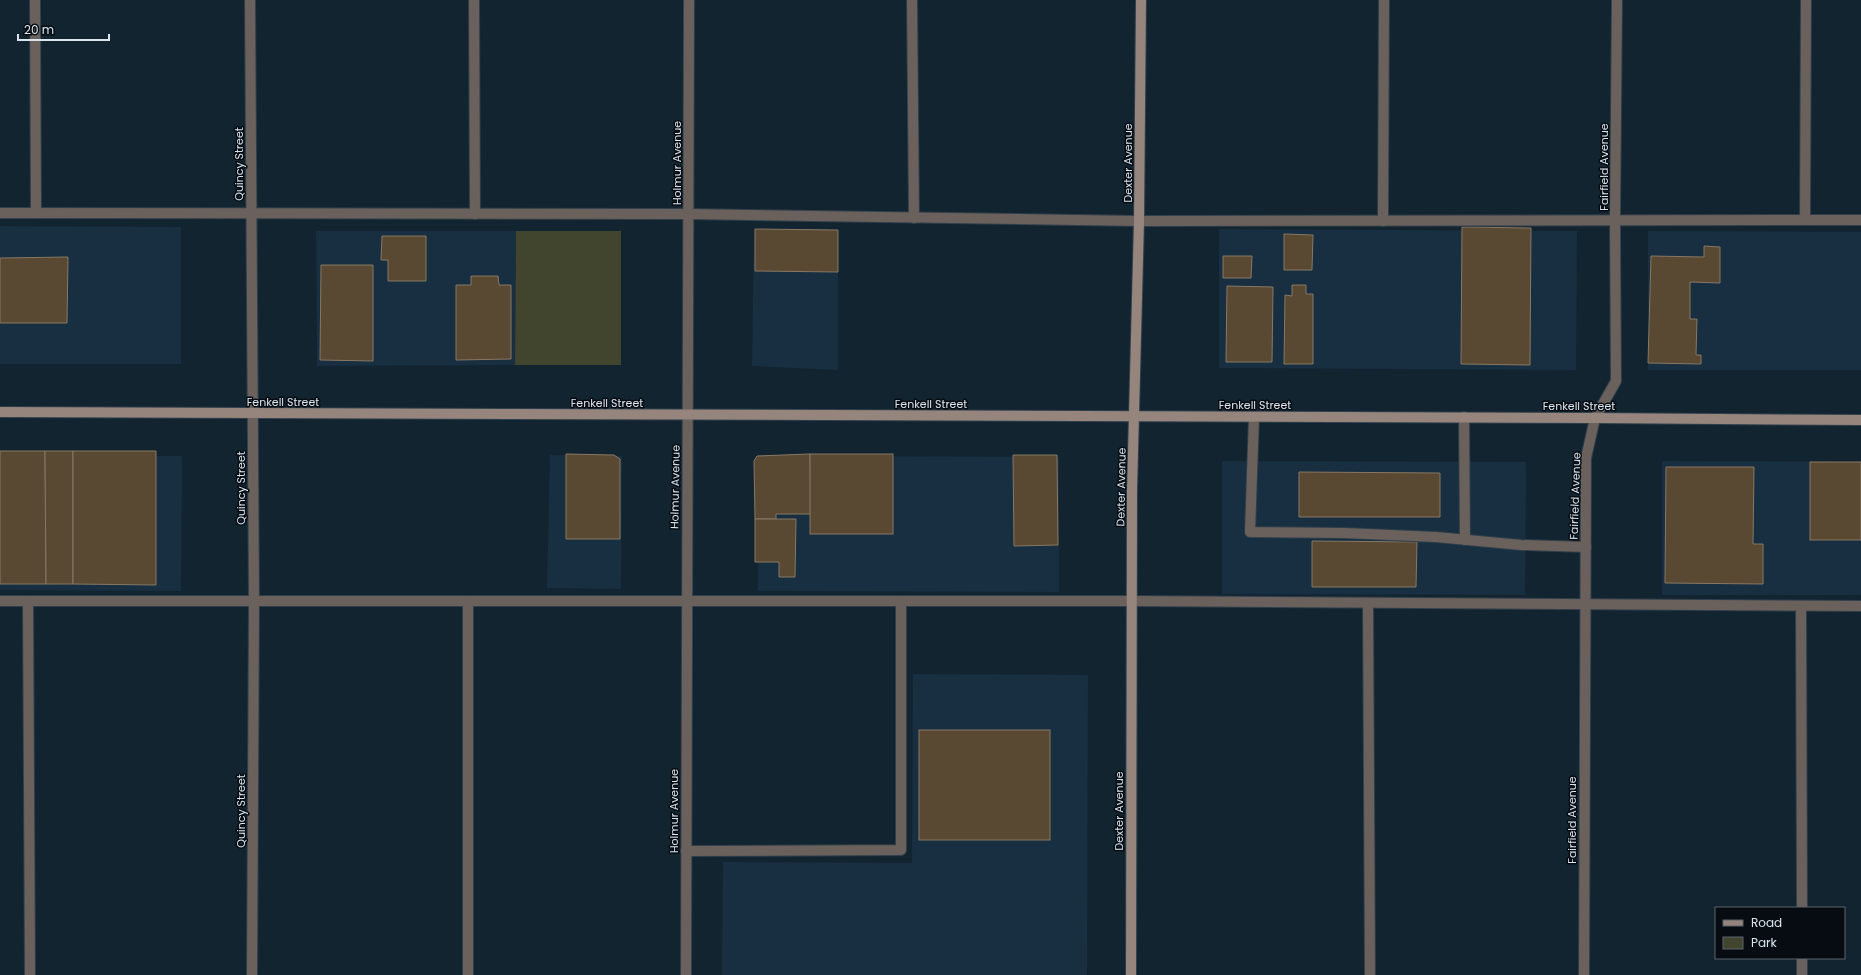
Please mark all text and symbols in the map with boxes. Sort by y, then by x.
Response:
scale bar [18,16,109,42]
text: 20 m [24,21,54,38]
street label: Holmur Avenue [669,121,685,205]
street label: Dexter Avenue [1120,123,1136,203]
street label: Fairfield Avenue [1596,123,1612,211]
street label: Quincy Street [231,127,247,201]
street label: Fenkell Street [247,394,319,410]
street label: Fenkell Street [571,395,643,411]
street label: Fenkell Street [895,396,967,412]
street label: Fenkell Street [1219,397,1291,413]
street label: Fenkell Street [1543,398,1615,414]
street label: Holmur Avenue [666,445,684,529]
street label: Dexter Avenue [1112,447,1130,527]
street label: Quincy Street [233,451,249,525]
street label: Fairfield Avenue [1565,452,1585,540]
street label: Holmur Avenue [666,769,682,853]
street label: Dexter Avenue [1111,771,1127,851]
street label: Quincy Street [233,774,249,848]
street label: Fairfield Avenue [1564,776,1580,864]
legend [1715,907,1845,959]
text: Road [1751,914,1782,931]
text: Park [1751,934,1778,951]

